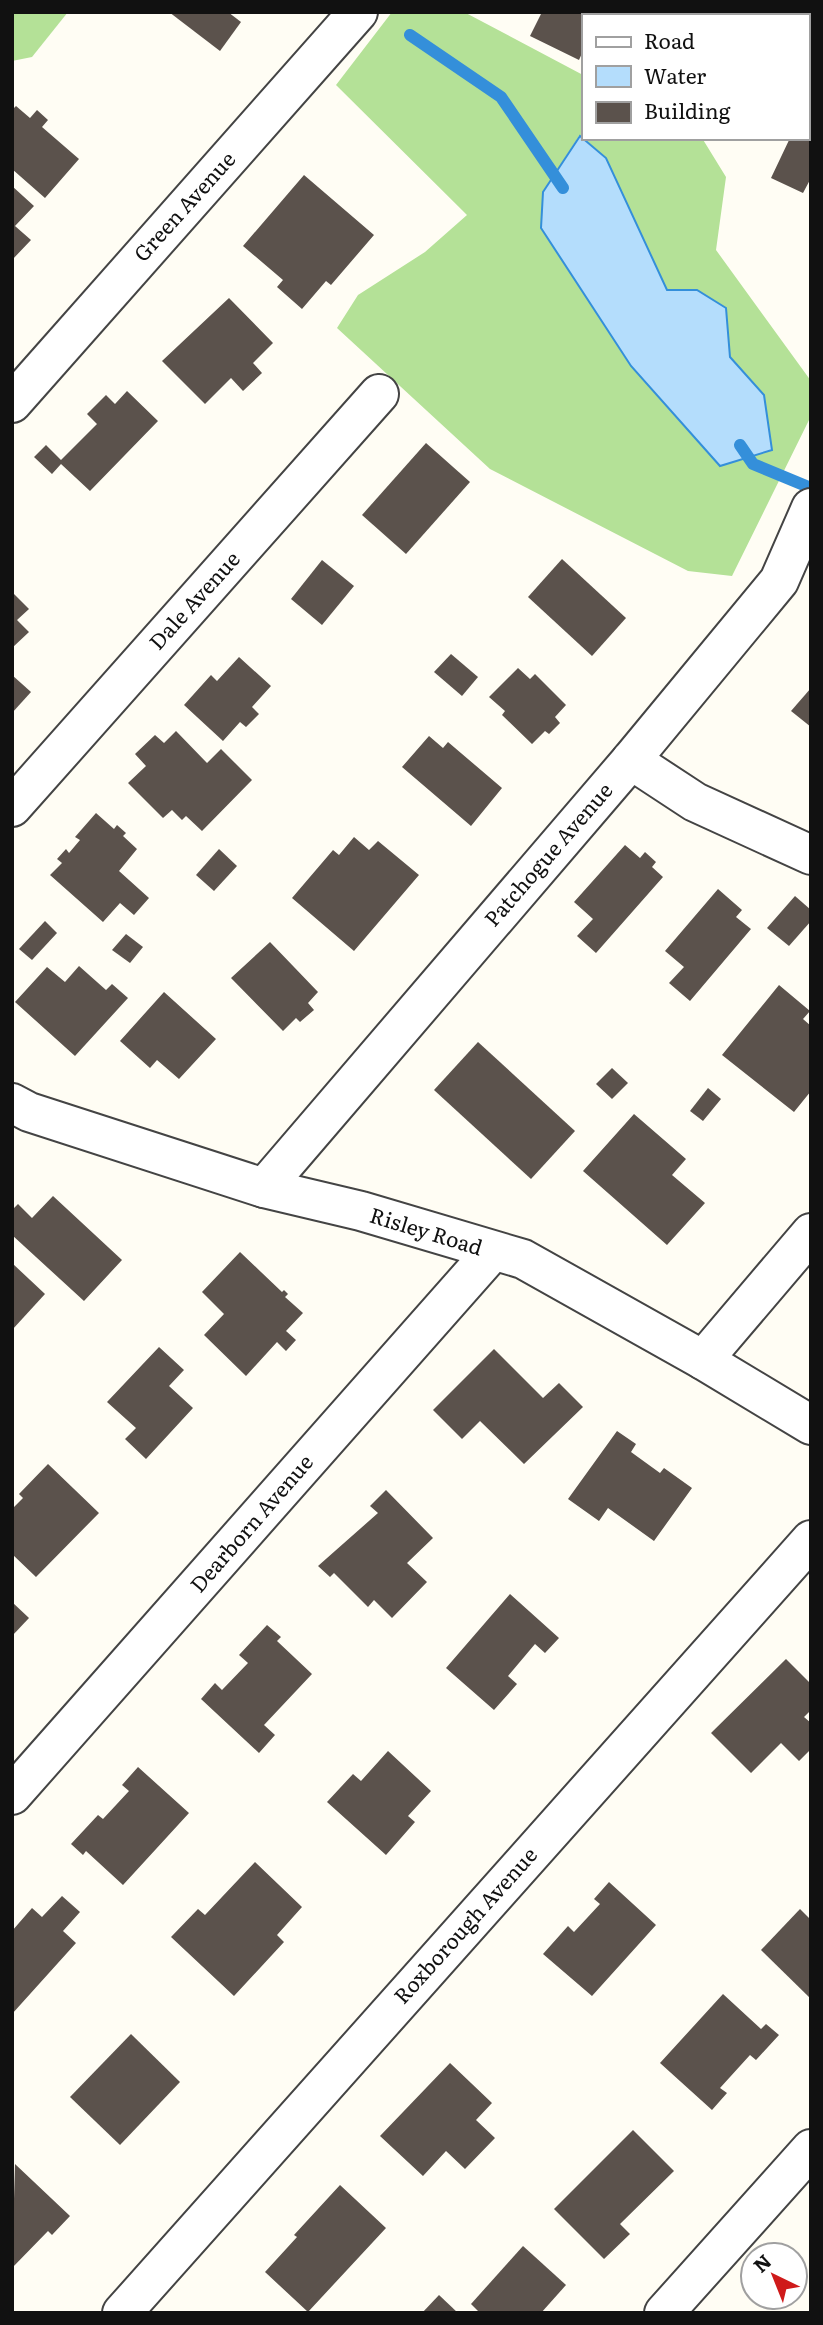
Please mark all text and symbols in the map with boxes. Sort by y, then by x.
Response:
legend [582,14,809,140]
text: Road [644,24,695,55]
text: Water [644,59,706,90]
text: Building [644,94,731,125]
street label: Green Avenue [125,143,241,267]
street label: Dale Avenue [140,543,246,655]
street label: Patchogue Avenue [476,774,619,932]
street label: Risley Road [367,1198,487,1261]
street label: Dearborn Avenue [181,1446,319,1598]
street label: Roxborough Avenue [385,1839,543,2010]
north arrow [739,2241,809,2311]
text: N [746,2247,777,2279]

